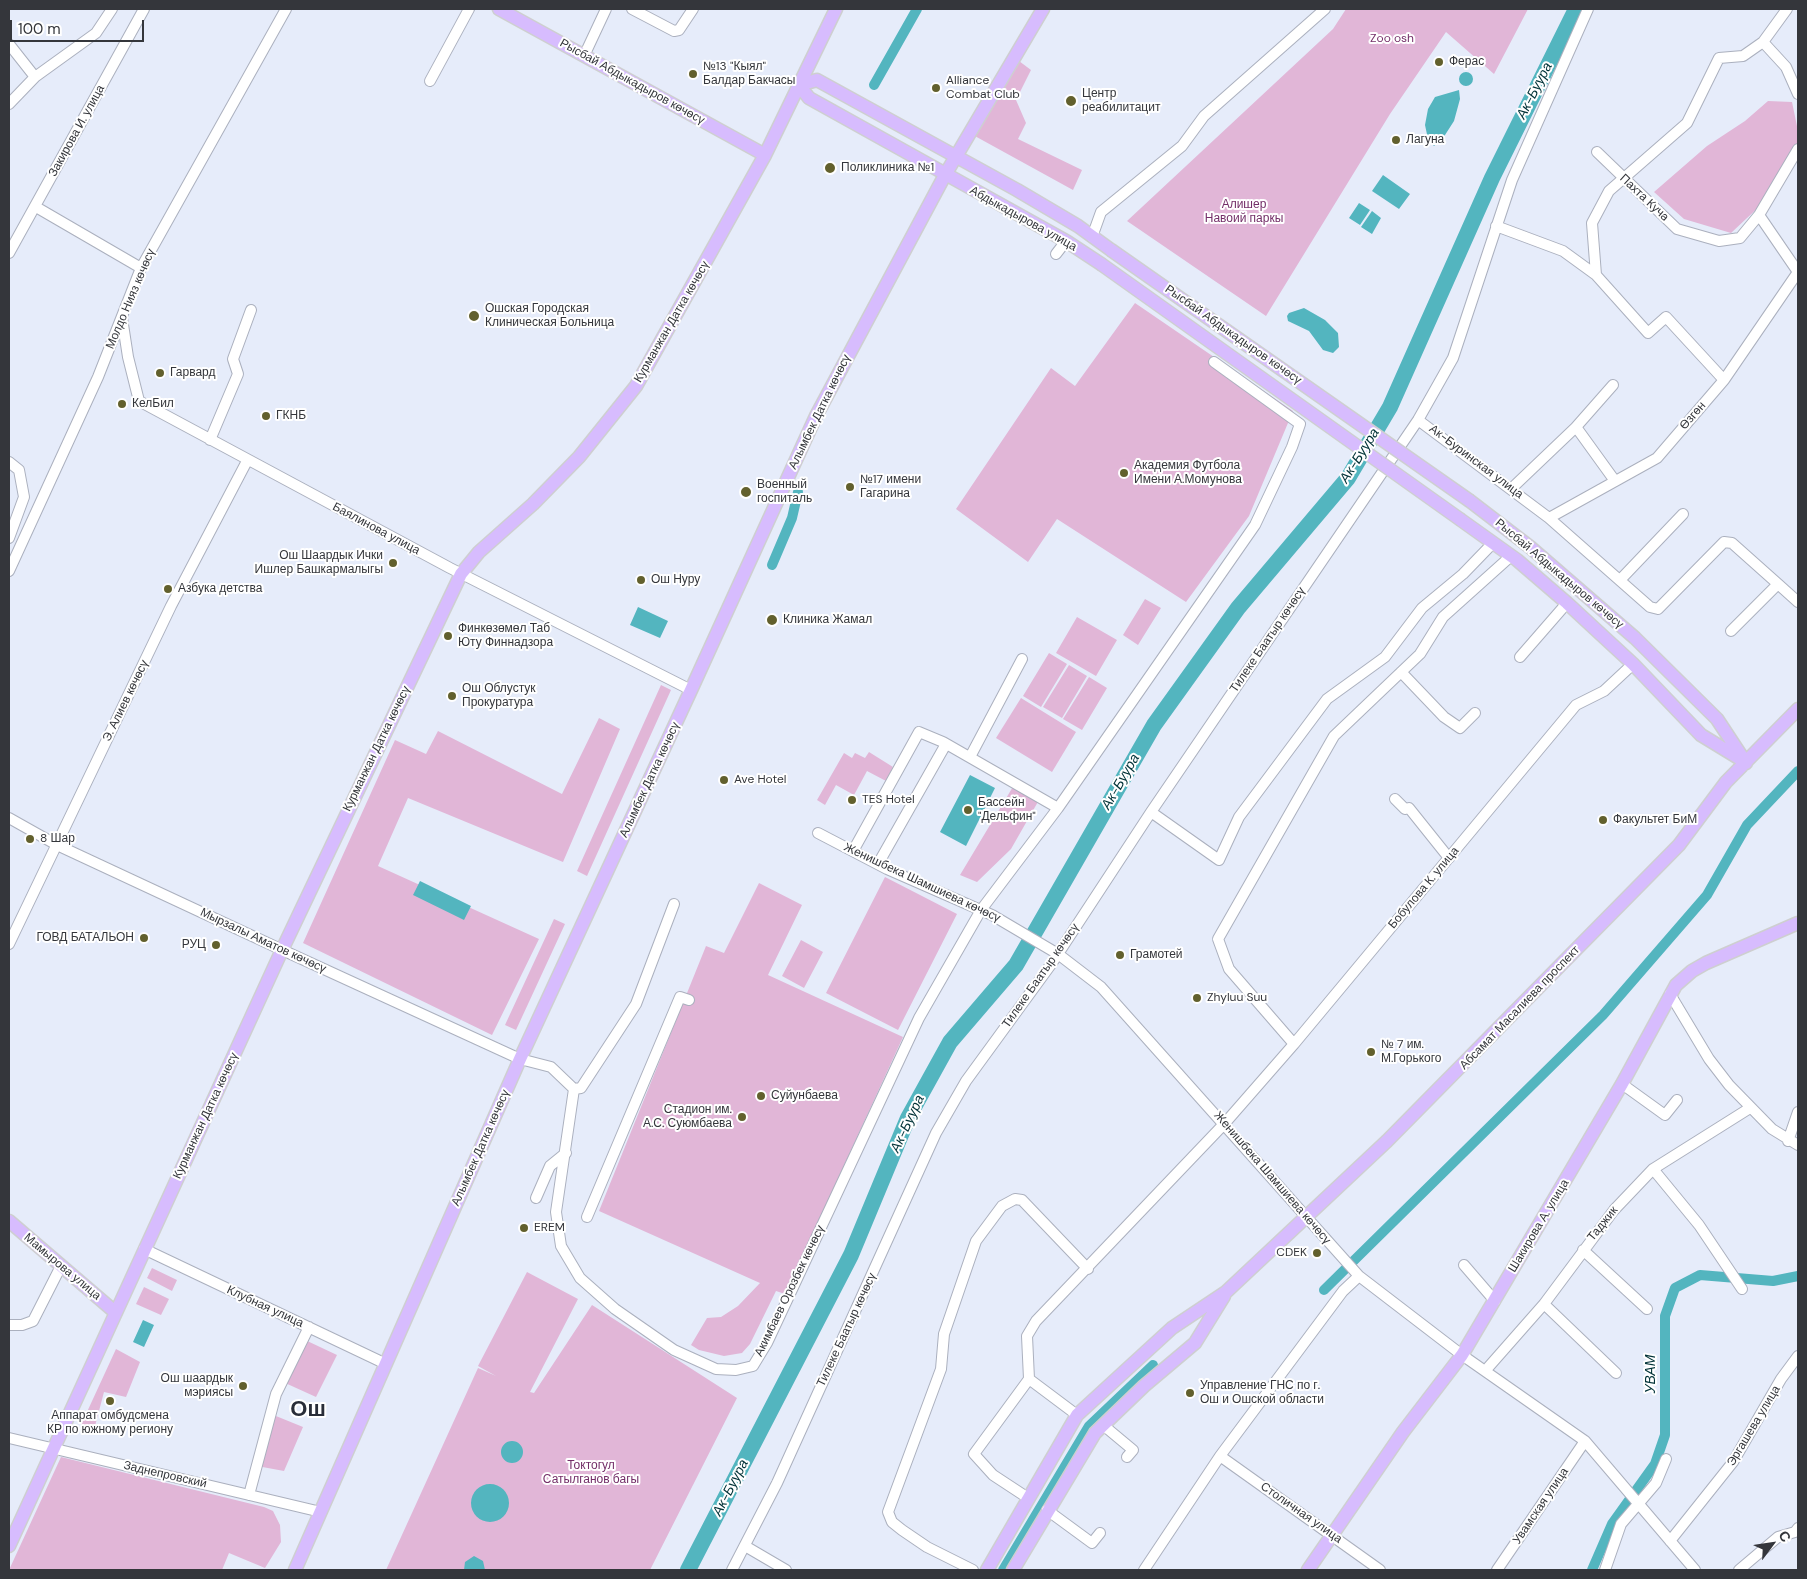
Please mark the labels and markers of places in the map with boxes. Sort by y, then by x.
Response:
place label: Ферас [1449,55,1484,69]
marker: Ферас [1433,56,1445,68]
place label: №13 "Кыял" Балдар Бакчасы [703,60,795,88]
marker: №13 "Кыял" Балдар Бакчасы [687,68,699,80]
place label: Alliance Combat Club [946,74,1020,102]
marker: Alliance Combat Club [930,82,942,94]
place label: Центр реабилитацит [1082,87,1160,115]
marker: Центр реабилитацит [1064,94,1078,108]
place label: Лагуна [1406,133,1444,147]
marker: Лагуна [1390,134,1402,146]
marker: Поликлиника №1 [823,161,837,175]
place label: Поликлиника №1 [841,161,934,175]
place label: Ошская Городская Клиническая Больница [485,302,614,330]
marker: Ошская Городская Клиническая Больница [467,309,481,323]
place label: Гарвард [170,366,215,380]
marker: Гарвард [154,367,166,379]
place label: КелБил [132,397,174,411]
marker: КелБил [116,398,128,410]
place label: ГКНБ [276,409,306,423]
marker: ГКНБ [260,410,272,422]
place label: Академия Футбола Имени А.Момунова [1134,459,1242,487]
marker: Академия Футбола Имени А.Момунова [1118,467,1130,479]
place label: №17 имени Гагарина [860,473,921,501]
place label: Военный госпиталь [757,478,812,506]
marker: №17 имени Гагарина [844,481,856,493]
marker: Военный госпиталь [739,485,753,499]
place label: Ош Шаардык Ички Ишлер Башкармалыгы [255,549,383,577]
marker: Ош Шаардык Ички Ишлер Башкармалыгы [387,557,399,569]
place label: Ош Нуру [651,573,700,587]
marker: Ош Нуру [635,574,647,586]
place label: Азбука детства [178,582,262,596]
marker: Азбука детства [162,583,174,595]
marker: Клиника Жамал [765,613,779,627]
place label: Клиника Жамал [783,613,872,627]
place label: Финкөзөмөл Таб Юту Финнадзора [458,622,553,650]
marker: Финкөзөмөл Таб Юту Финнадзора [442,630,454,642]
place label: Ош Облустук Прокуратура [462,682,536,710]
marker: Ош Облустук Прокуратура [446,690,458,702]
place label: Ave Hotel [734,773,786,787]
marker: Ave Hotel [718,774,730,786]
place label: TES Hotel [862,793,915,807]
marker: TES Hotel [846,794,858,806]
place label: Бассейн "Дельфин" [978,796,1036,824]
marker: Бассейн "Дельфин" [962,804,974,816]
place label: Факультет БиМ [1613,813,1697,827]
marker: Факультет БиМ [1597,814,1609,826]
place label: 8 Шар [40,832,75,846]
marker: 8 Шар [24,833,36,845]
place label: ГОВД БАТАЛЬОН [36,931,134,945]
marker: ГОВД БАТАЛЬОН [138,932,150,944]
place label: РУЦ [182,938,206,952]
marker: РУЦ [210,939,222,951]
place label: Грамотей [1130,948,1183,962]
marker: Грамотей [1114,949,1126,961]
place label: Zhyluu Suu [1207,991,1267,1005]
marker: Zhyluu Suu [1191,992,1203,1004]
place label: № 7 им. М.Горького [1381,1038,1442,1066]
marker: № 7 им. М.Горького [1365,1046,1377,1058]
place label: Суйунбаева [771,1089,838,1103]
marker: Суйунбаева [755,1090,767,1102]
place label: Стадион им. А.С. Суюмбаева [643,1103,732,1131]
marker: Стадион им. А.С. Суюмбаева [736,1111,748,1123]
place label: EREM [534,1221,565,1235]
marker: EREM [518,1222,530,1234]
place label: CDEK [1276,1246,1307,1260]
marker: CDEK [1311,1247,1323,1259]
place label: Ош шаардык мэриясы [161,1372,233,1400]
place label: Управление ГНС по г. Ош и Ошской области [1200,1379,1324,1407]
marker: Ош шаардык мэриясы [237,1380,249,1392]
marker: Управление ГНС по г. Ош и Ошской области [1184,1387,1196,1399]
marker: Аппарат омбудсмена КР по южному региону [104,1395,116,1407]
place label: Аппарат омбудсмена КР по южному региону [47,1409,173,1437]

